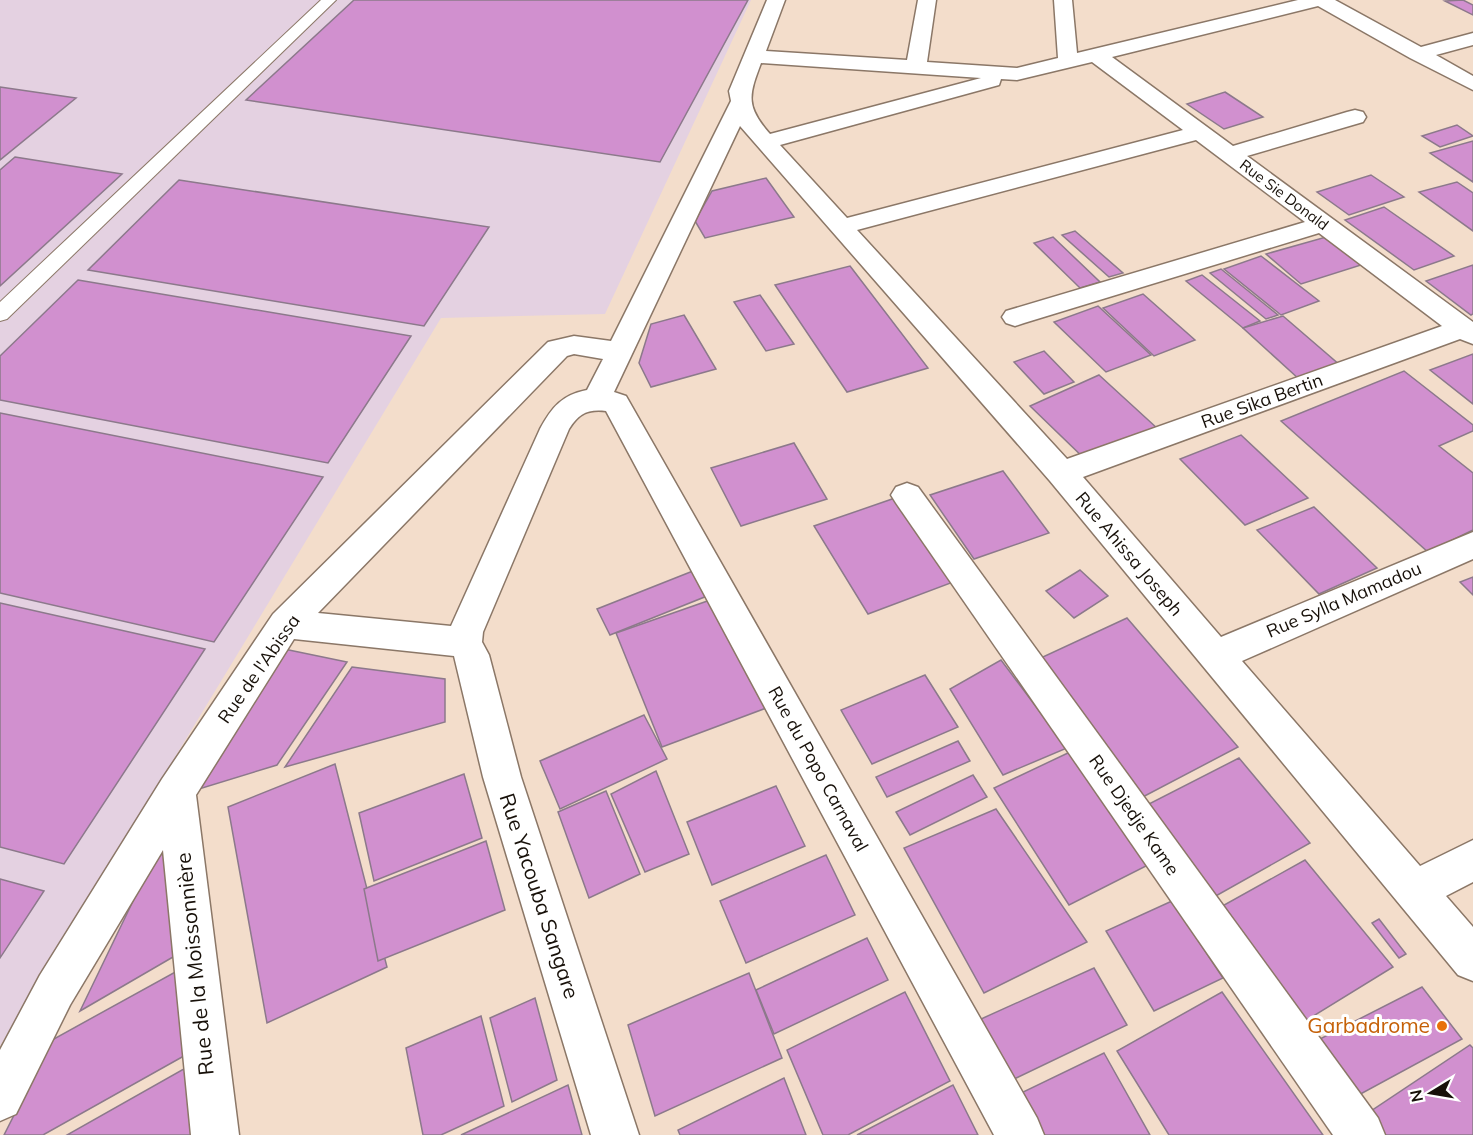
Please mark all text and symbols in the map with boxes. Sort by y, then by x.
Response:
street label: Rue Sie Donald [1236,155,1332,234]
street label: Rue Sika Bertin [1198,368,1326,433]
street label: Rue Ahissa Joseph [1071,487,1188,620]
street label: Rue Sylla Mamadou [1263,556,1425,643]
street label: Rue de l'Abissa [213,610,305,728]
street label: Rue du Popo Carnaval [763,682,873,856]
street label: Rue Djedje Kame [1084,750,1185,880]
street label: Rue Yacouba Sangare [494,790,585,1002]
street label: Rue de la Moissonnière [169,851,219,1077]
place label: Garbadrome [1307,1012,1430,1038]
marker: Garbadrome [1435,1019,1449,1033]
north arrow [1401,1063,1461,1123]
text: N [1405,1088,1427,1104]

